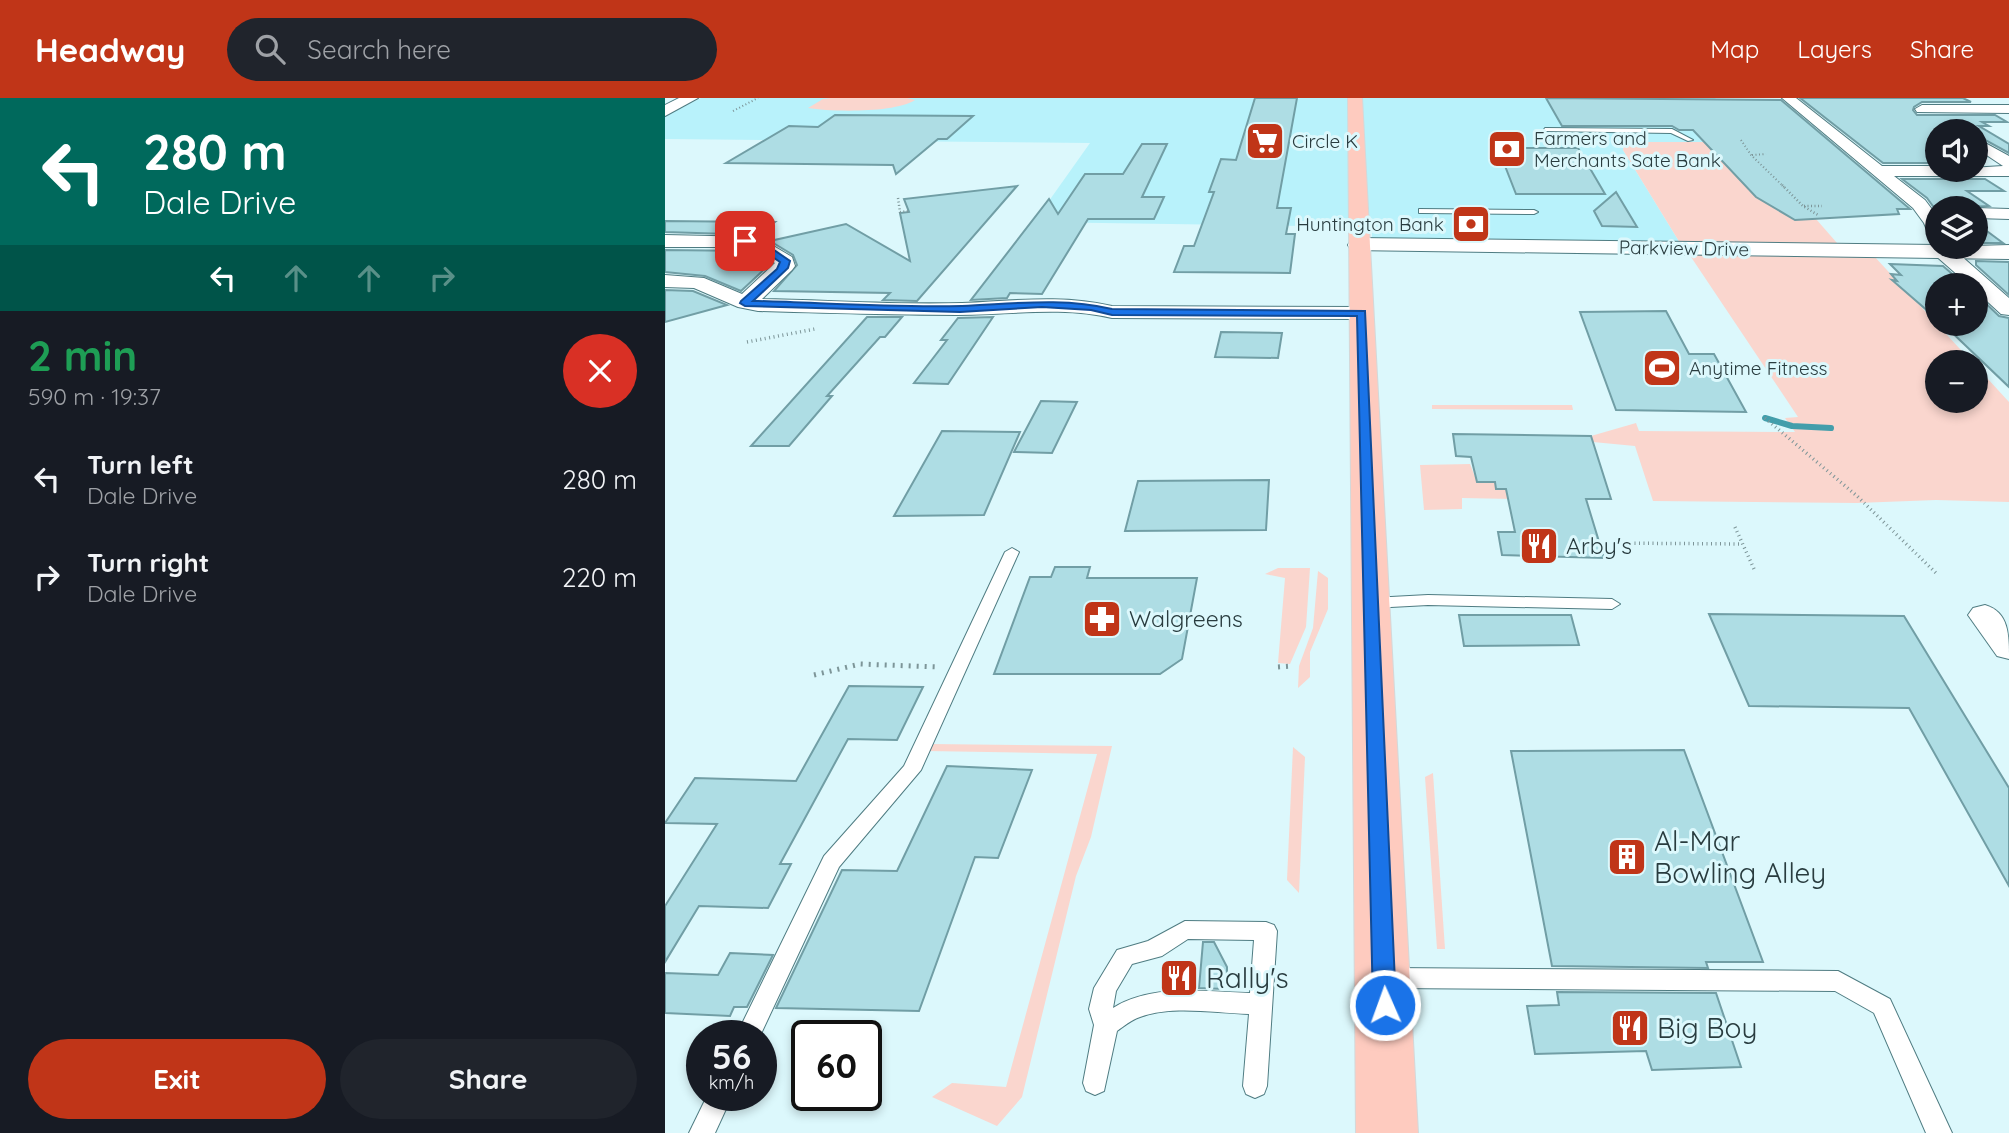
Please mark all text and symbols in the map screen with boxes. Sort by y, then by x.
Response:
search box [227,18,717,81]
text: Headway [35,29,185,70]
icon: search [251,30,289,68]
text: Search here [307,33,451,66]
text: Map [1710,34,1759,64]
text: Layers [1797,34,1872,64]
text: Share [1910,34,1974,64]
map controls [1925,119,1988,413]
button: sound [1925,119,1988,182]
supermarket icon: Circle K [1244,120,1286,162]
text: 280 m [143,121,287,182]
icon: left [28,126,119,217]
place label: Farmers and Merchants Sate Bank [1534,126,1721,172]
bank icon: Farmers and Merchants Sate Bank [1486,128,1528,170]
place label: Circle K [1292,129,1358,153]
text: Dale Drive [143,182,296,222]
button: layers [1925,196,1988,259]
bank icon: Huntington Bank [1450,203,1492,245]
pin [715,211,775,271]
place label: Huntington Bank [1296,212,1444,236]
icon: arrive [726,222,764,260]
street label: Parkview Drive [1619,235,1749,261]
icon: left [204,259,242,297]
icon: ahead [277,259,315,297]
icon: ahead [350,259,388,297]
icon: right [423,259,461,297]
button: + [1925,273,1988,336]
text: 2 min [28,329,137,382]
button: close [563,334,637,408]
sports icon: Anytime Fitness [1641,347,1683,389]
button: − [1925,350,1988,413]
place label: Anytime Fitness [1689,356,1828,380]
text: 590 m · 19:37 [28,382,161,411]
text: Turn left [87,448,194,481]
icon: left [28,460,66,498]
text: 280 m [562,463,637,496]
text: Dale Drive [87,481,197,510]
restaurant icon: Arby's [1518,525,1560,567]
place label: Arby's [1566,531,1632,560]
text: Turn right [87,546,209,579]
icon: right [28,558,66,596]
text: 220 m [562,561,637,594]
text: Dale Drive [87,579,197,608]
pharmacy icon: Walgreens [1081,598,1123,640]
place label: Walgreens [1129,604,1243,633]
place label: Al-Mar Bowling Alley [1654,823,1826,890]
building icon: Al-Mar Bowling Alley [1606,836,1648,878]
restaurant icon: Rally's [1158,957,1200,999]
place label: Rally's [1206,960,1289,995]
position arrow [1348,968,1422,1042]
restaurant icon: Big Boy [1609,1007,1651,1049]
place label: Big Boy [1657,1010,1757,1045]
speed limit sign: 60 [791,1020,882,1111]
text: 56 [712,1034,751,1078]
button: Exit [28,1039,326,1119]
button: Share [340,1039,637,1119]
text: km/h [709,1071,754,1094]

